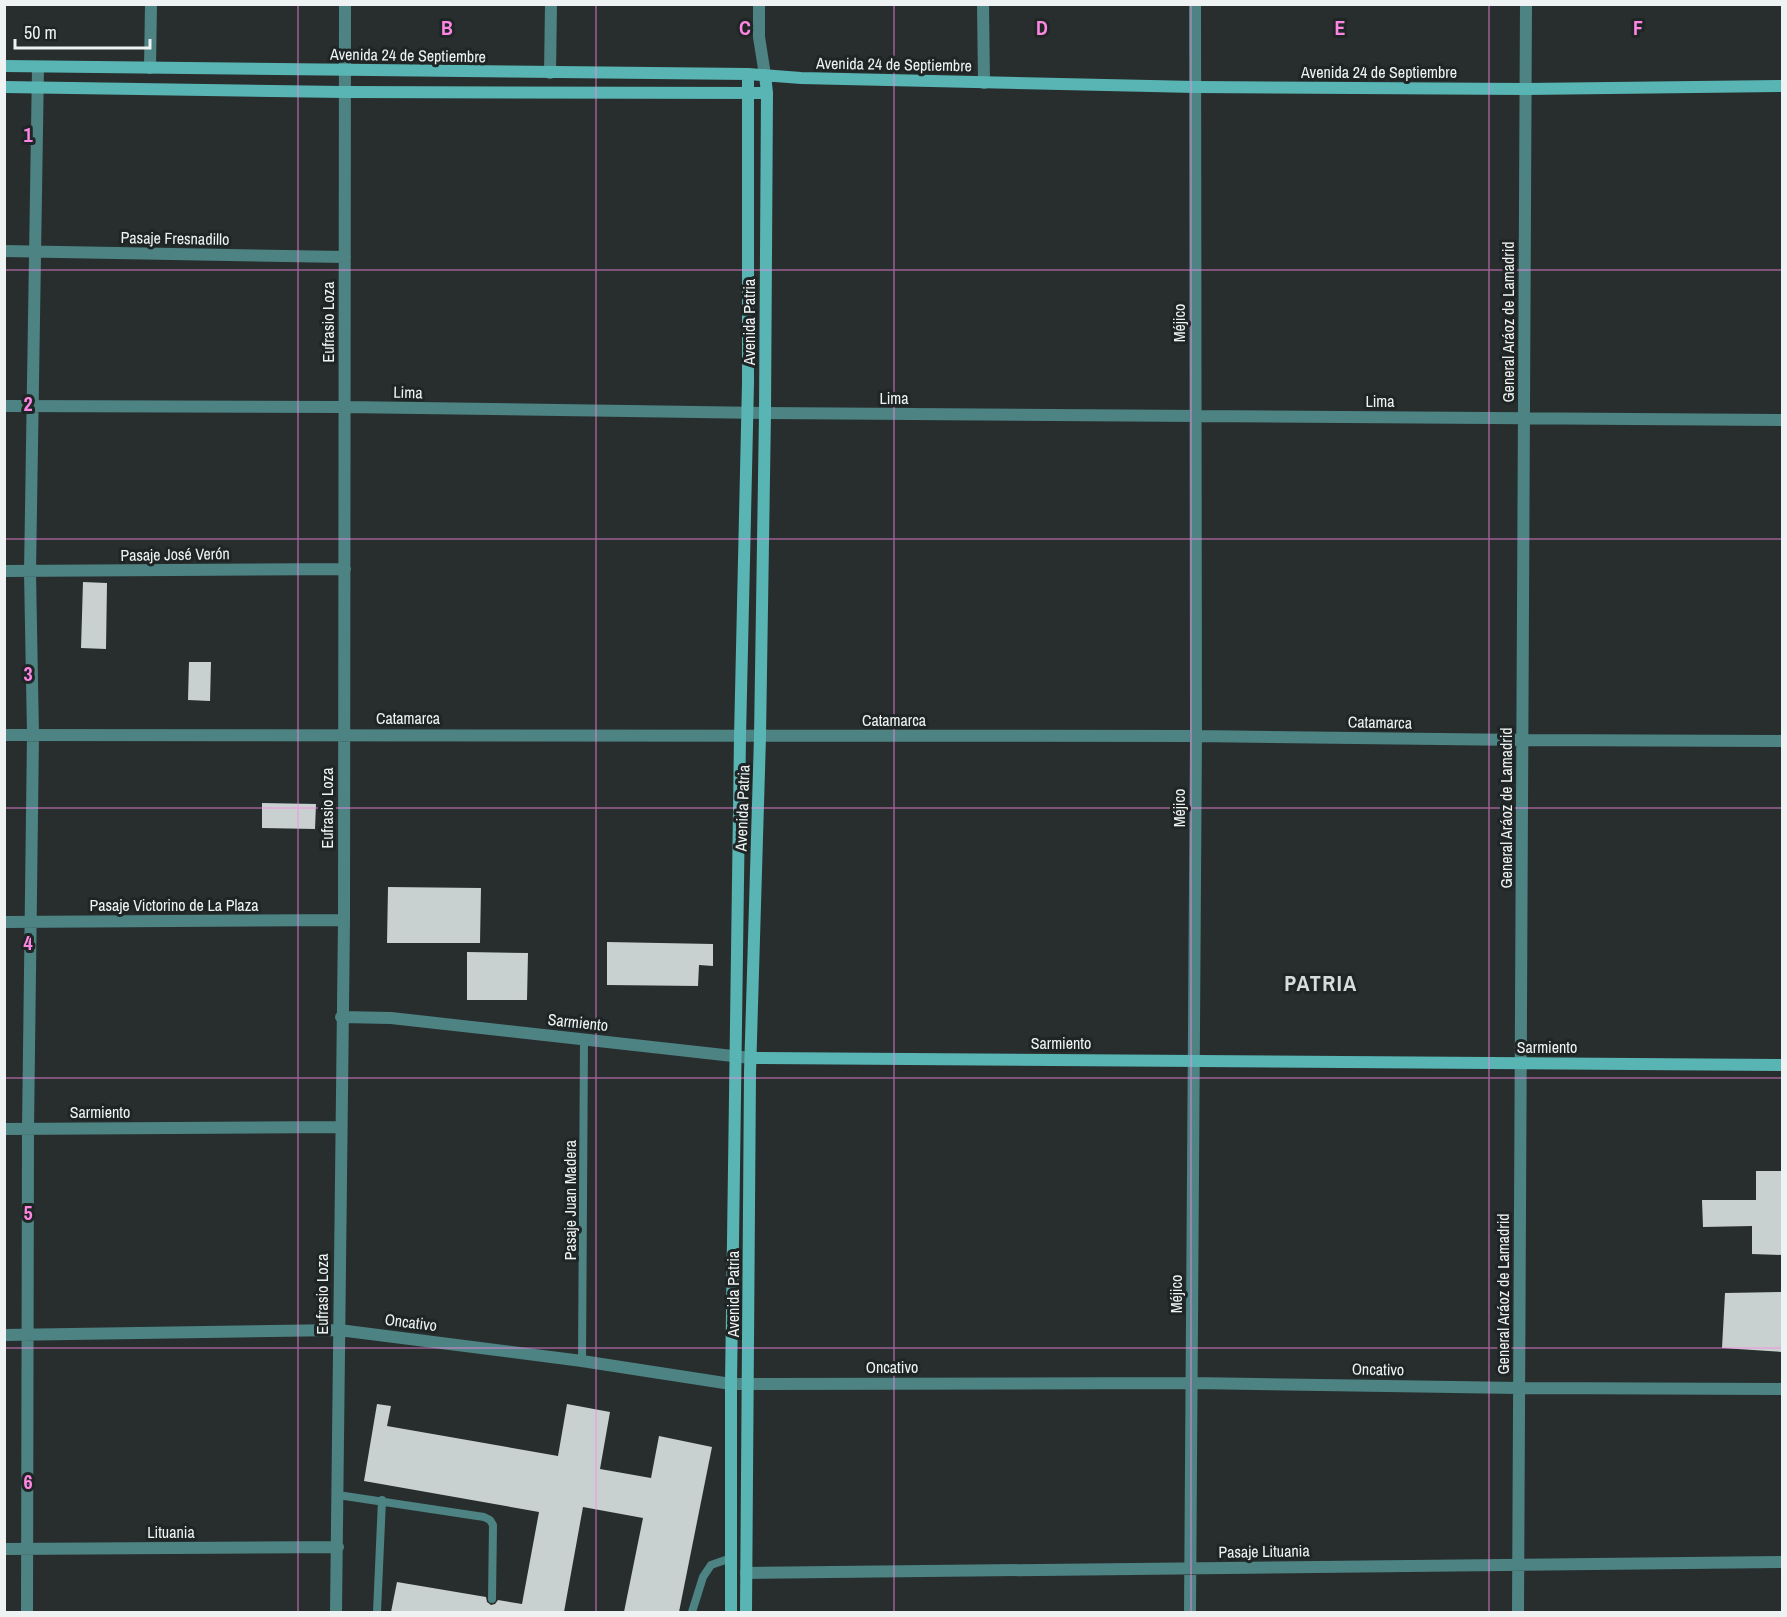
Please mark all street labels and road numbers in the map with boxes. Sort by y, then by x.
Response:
street label: Avenida 24 de Septiembre [329,43,486,67]
street label: Avenida 24 de Septiembre [815,52,972,76]
street label: Avenida 24 de Septiembre [1300,61,1457,83]
street label: Pasaje Fresnadillo [120,226,230,250]
street label: General Aráoz de Lamadrid [1497,241,1519,403]
street label: Avenida Patria [738,278,760,366]
street label: Eufrasio Loza [317,281,339,362]
street label: Méjico [1168,304,1190,342]
street label: Lima [393,381,423,403]
street label: Lima [879,387,909,409]
street label: Lima [1365,390,1395,412]
street label: Pasaje José Verón [120,542,230,566]
street label: Catamarca [376,707,441,729]
street label: Catamarca [862,709,927,731]
street label: Catamarca [1348,710,1413,734]
street label: General Aráoz de Lamadrid [1495,727,1517,889]
street label: Avenida Patria [729,764,755,853]
street label: Eufrasio Loza [316,767,338,848]
street label: Méjico [1168,789,1190,827]
street label: Pasaje Victorino de La Plaza [90,894,259,916]
street label: Sarmiento [547,1008,609,1036]
street label: Sarmiento [1031,1032,1091,1054]
street label: Sarmiento [1517,1036,1577,1058]
street label: Sarmiento [70,1101,130,1123]
street label: Pasaje Juan Madera [559,1139,581,1260]
street label: General Aráoz de Lamadrid [1492,1213,1514,1375]
street label: Avenida Patria [722,1250,744,1338]
street label: Eufrasio Loza [311,1253,333,1334]
street label: Méjico [1165,1275,1187,1313]
street label: Oncativo [384,1308,438,1336]
street label: Oncativo [866,1356,918,1378]
street label: Oncativo [1352,1358,1404,1380]
street label: Lituania [147,1521,195,1543]
street label: Pasaje Lituania [1218,1539,1310,1563]

